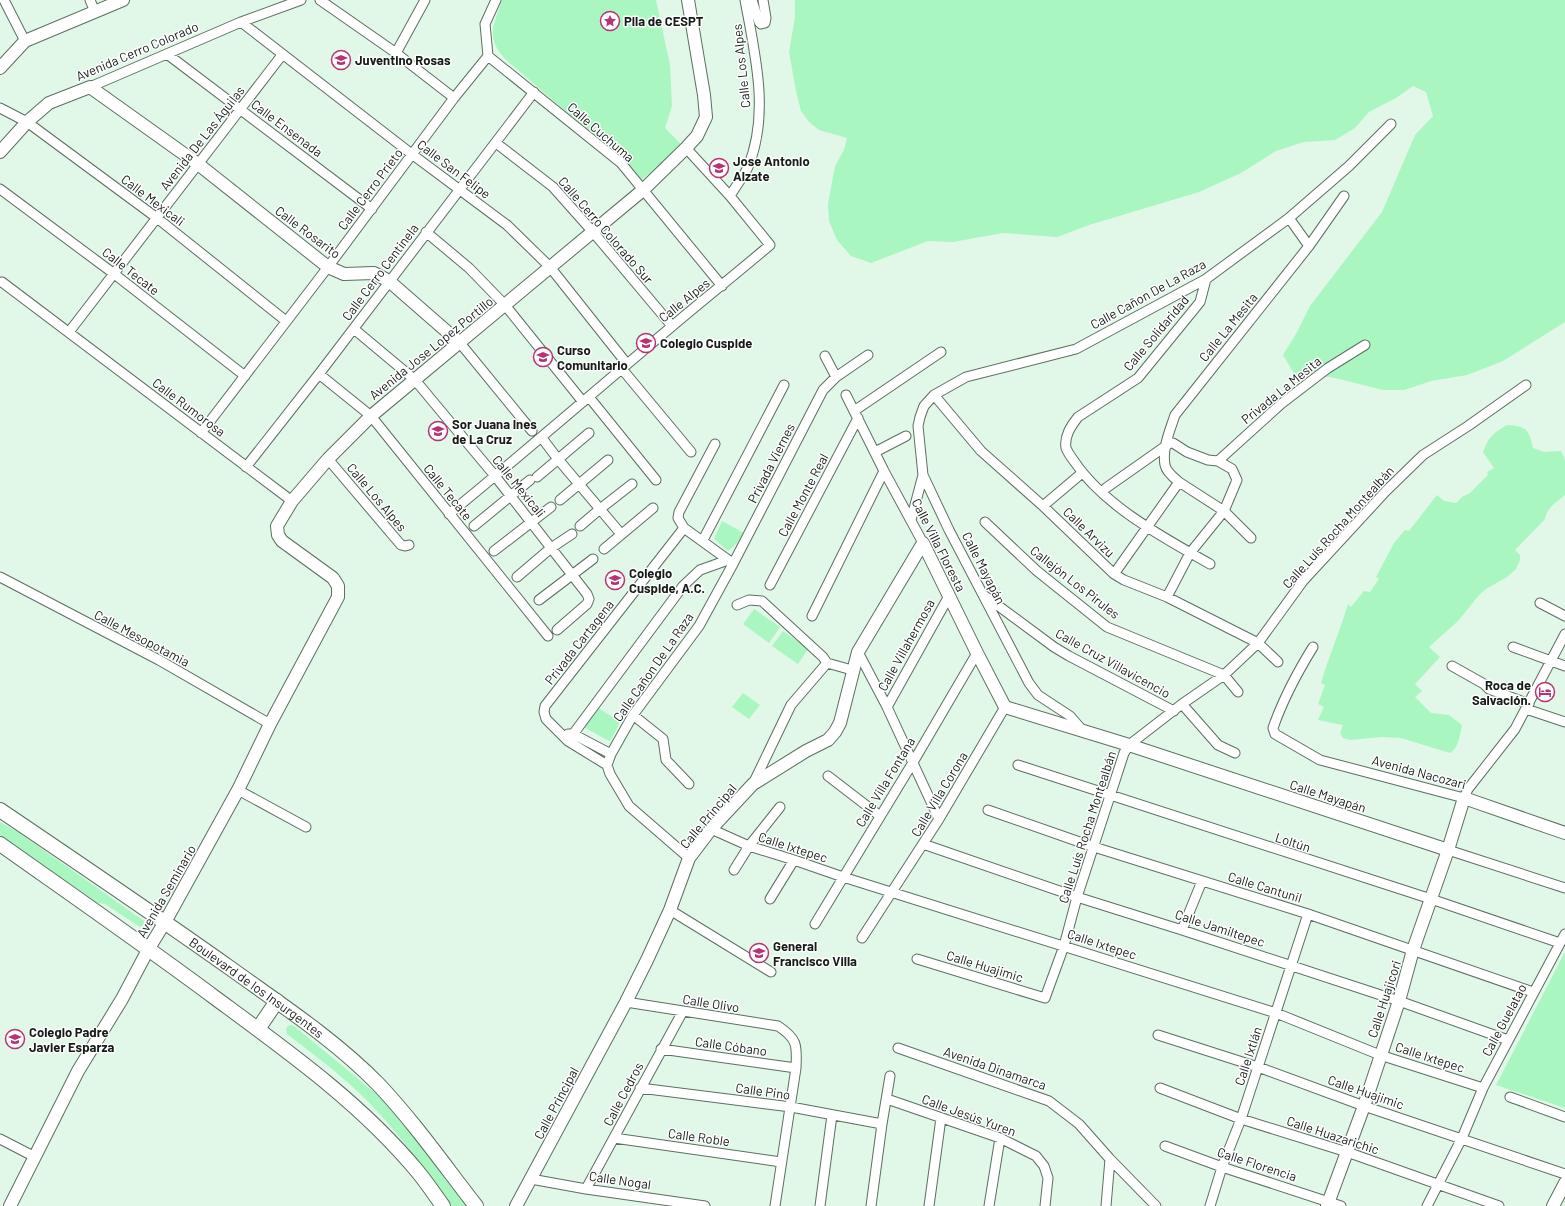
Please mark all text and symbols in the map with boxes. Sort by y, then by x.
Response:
place icon: Pila de CESPT [599,10,621,32]
place label: Pila de CESPT [624,13,704,29]
street label: Avenida Cerro Colorado [73,18,201,84]
street label: Calle Los Alpes [729,23,753,109]
school or university icon: Juventino Rosas [330,49,352,71]
place label: Juventino Rosas [355,52,451,68]
street label: Avenida De Las Águilas [156,83,248,193]
street label: Calle Ensenada [248,96,326,160]
street label: Calle Cuchuma [564,99,638,165]
street label: Calle San Felipe [414,136,494,202]
street label: Calle Cerro Prieto [334,145,406,233]
place label: Jose Antonio Alzate [733,153,810,184]
school or university icon: Jose Antonio Alzate [708,157,730,179]
street label: Calle Mexicali [118,171,188,229]
street label: Calle Cerro Colorado Sur [555,173,657,287]
street label: Calle Rosarito [272,202,344,262]
street label: Calle Cerro Centinela [338,220,422,324]
street label: Calle Tecate [99,244,163,298]
street label: Calle Cañon De La Raza [1088,256,1208,332]
street label: Calle Alpes [655,275,713,325]
street label: Calle La Mesita [1195,289,1261,365]
street label: Calle Solidaridad [1120,292,1192,374]
street label: Avenida Jose Lopez Portillo [366,293,496,403]
school or university icon: Colegio Cuspide [635,332,657,354]
place label: Colegio Cuspide [660,335,752,351]
place label: Curso Comunitario [557,342,628,373]
school or university icon: Curso Comunitario [532,346,554,368]
street label: Privada La Mesita [1238,353,1324,427]
street label: Calle Rumorosa [149,374,229,440]
place label: Sor Juana Ines de La Cruz [452,416,537,447]
school or university icon: Sor Juana Ines de La Cruz [427,420,449,442]
street label: Privada Viernes [744,420,798,506]
street label: Calle Monte Real [774,451,832,539]
street label: Calle Mexicali [489,452,549,520]
street label: Calle Los Alpes [344,460,410,534]
street label: Calle Tecate [420,460,476,524]
street label: Calle Luís Rocha Montealbán [1279,463,1397,591]
street label: Calle Villa Floresta [909,496,969,594]
street label: Calle Arvizu [1060,504,1118,560]
street label: Calle Mayapán [959,529,1009,607]
street label: Callejón Los Pirules [1027,542,1123,622]
place label: Colegio Cuspide, A.C. [629,565,705,596]
school or university icon: Colegio Cuspide, A.C. [604,569,626,591]
street label: Privada Cartagena [541,596,617,688]
street label: Calle Villahermosa [874,596,938,694]
street label: Calle Mesopotamia [92,606,192,670]
street label: Calle Cañon De La Raza [609,609,697,725]
street label: Calle Cruz Villavicencio [1053,625,1173,701]
place label: Roca de Salvación. [1472,677,1531,708]
hotel icon: Roca de Salvación. [1534,681,1556,703]
street label: Calle Villa Fontana [852,734,918,830]
street label: Calle Villa Corona [907,749,971,839]
street label: Calle Luís Rocha Montealbán [1055,749,1119,905]
street label: Avenida Nacozari [1370,752,1468,792]
street label: Calle Mayapán [1288,776,1368,816]
street label: Calle Principal [676,780,740,852]
street label: Calle Ixtepec [756,828,830,866]
street label: Loltún [1273,829,1313,855]
street label: Avenida Seminario [133,842,199,940]
street label: Calle Cantunil [1226,868,1304,906]
street label: Calle Jamiltepec [1173,906,1267,950]
street label: Calle Ixtepec [1065,925,1139,963]
street label: Boulevard de los Insurgentes [186,934,327,1041]
place label: General Francisco Villa [773,938,857,969]
school or university icon: General Francisco Villa [748,942,770,964]
street label: Calle Huajimic [945,947,1026,985]
street label: Calle Huajicori [1364,958,1404,1040]
street label: Calle Guelatao [1478,981,1530,1059]
street label: Calle Olivo [681,991,741,1015]
place label: Colegio Padre Javier Esparza [29,1024,114,1055]
street label: Calle Ixtlán [1231,1025,1265,1087]
school or university icon: Colegio Padre Javier Esparza [4,1028,26,1050]
street label: Calle Cóbano [694,1033,768,1059]
street label: Calle Ixtepec [1393,1038,1467,1076]
street label: Avenida Dinamarca [942,1043,1048,1093]
street label: Calle Cedros [600,1059,646,1129]
street label: Calle Principal [530,1064,582,1142]
street label: Calle Huajimic [1326,1072,1406,1113]
street label: Calle Pino [735,1079,791,1103]
street label: Calle Jesús Yuren [920,1091,1018,1139]
street label: Calle Huazarichic [1285,1112,1382,1158]
street label: Calle Roble [667,1125,731,1149]
street label: Calle Florencia [1215,1144,1299,1184]
street label: Calle Nogal [588,1168,652,1192]

